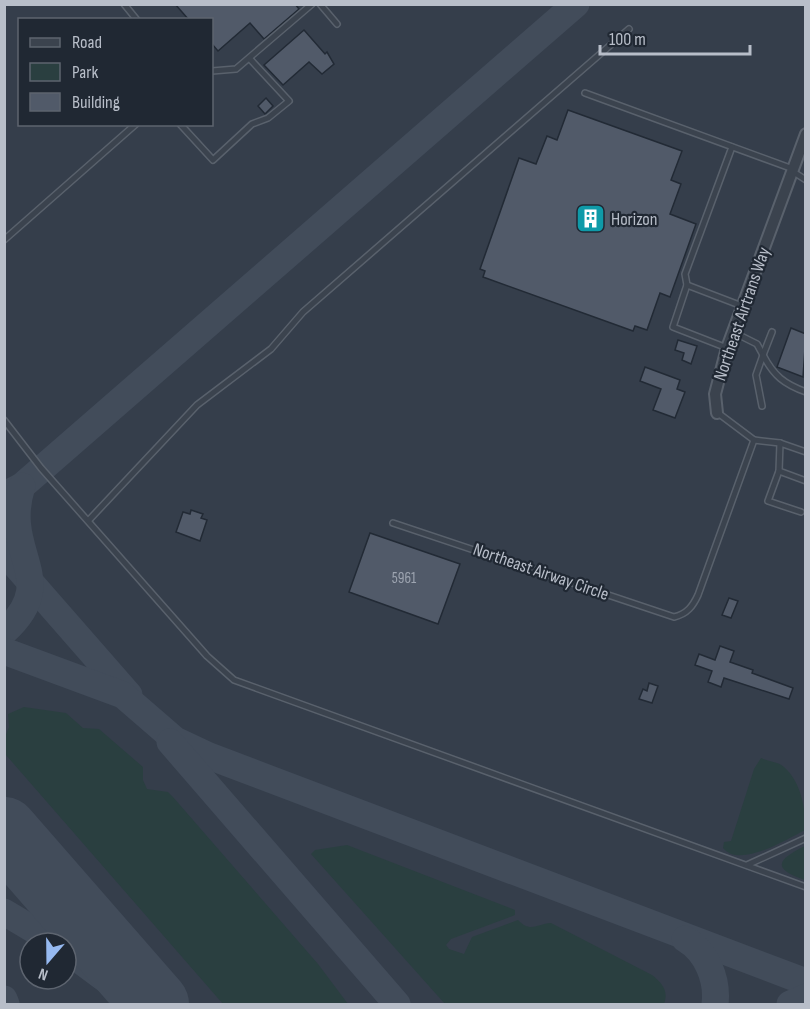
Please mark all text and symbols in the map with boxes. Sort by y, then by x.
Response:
legend [18,18,213,126]
scale bar [600,18,750,56]
text: 100 m [609,29,646,50]
text: Road [72,32,102,53]
text: Park [72,62,98,83]
text: Building [72,92,120,113]
building icon: Horizon [574,203,606,235]
place label: Horizon [611,209,658,230]
street label: Northeast Airtrans Way [709,244,775,384]
street label: Northeast Airway Circle [470,539,612,605]
house number: 5961 [392,569,417,588]
north arrow [18,931,78,991]
text: N [36,963,51,984]

